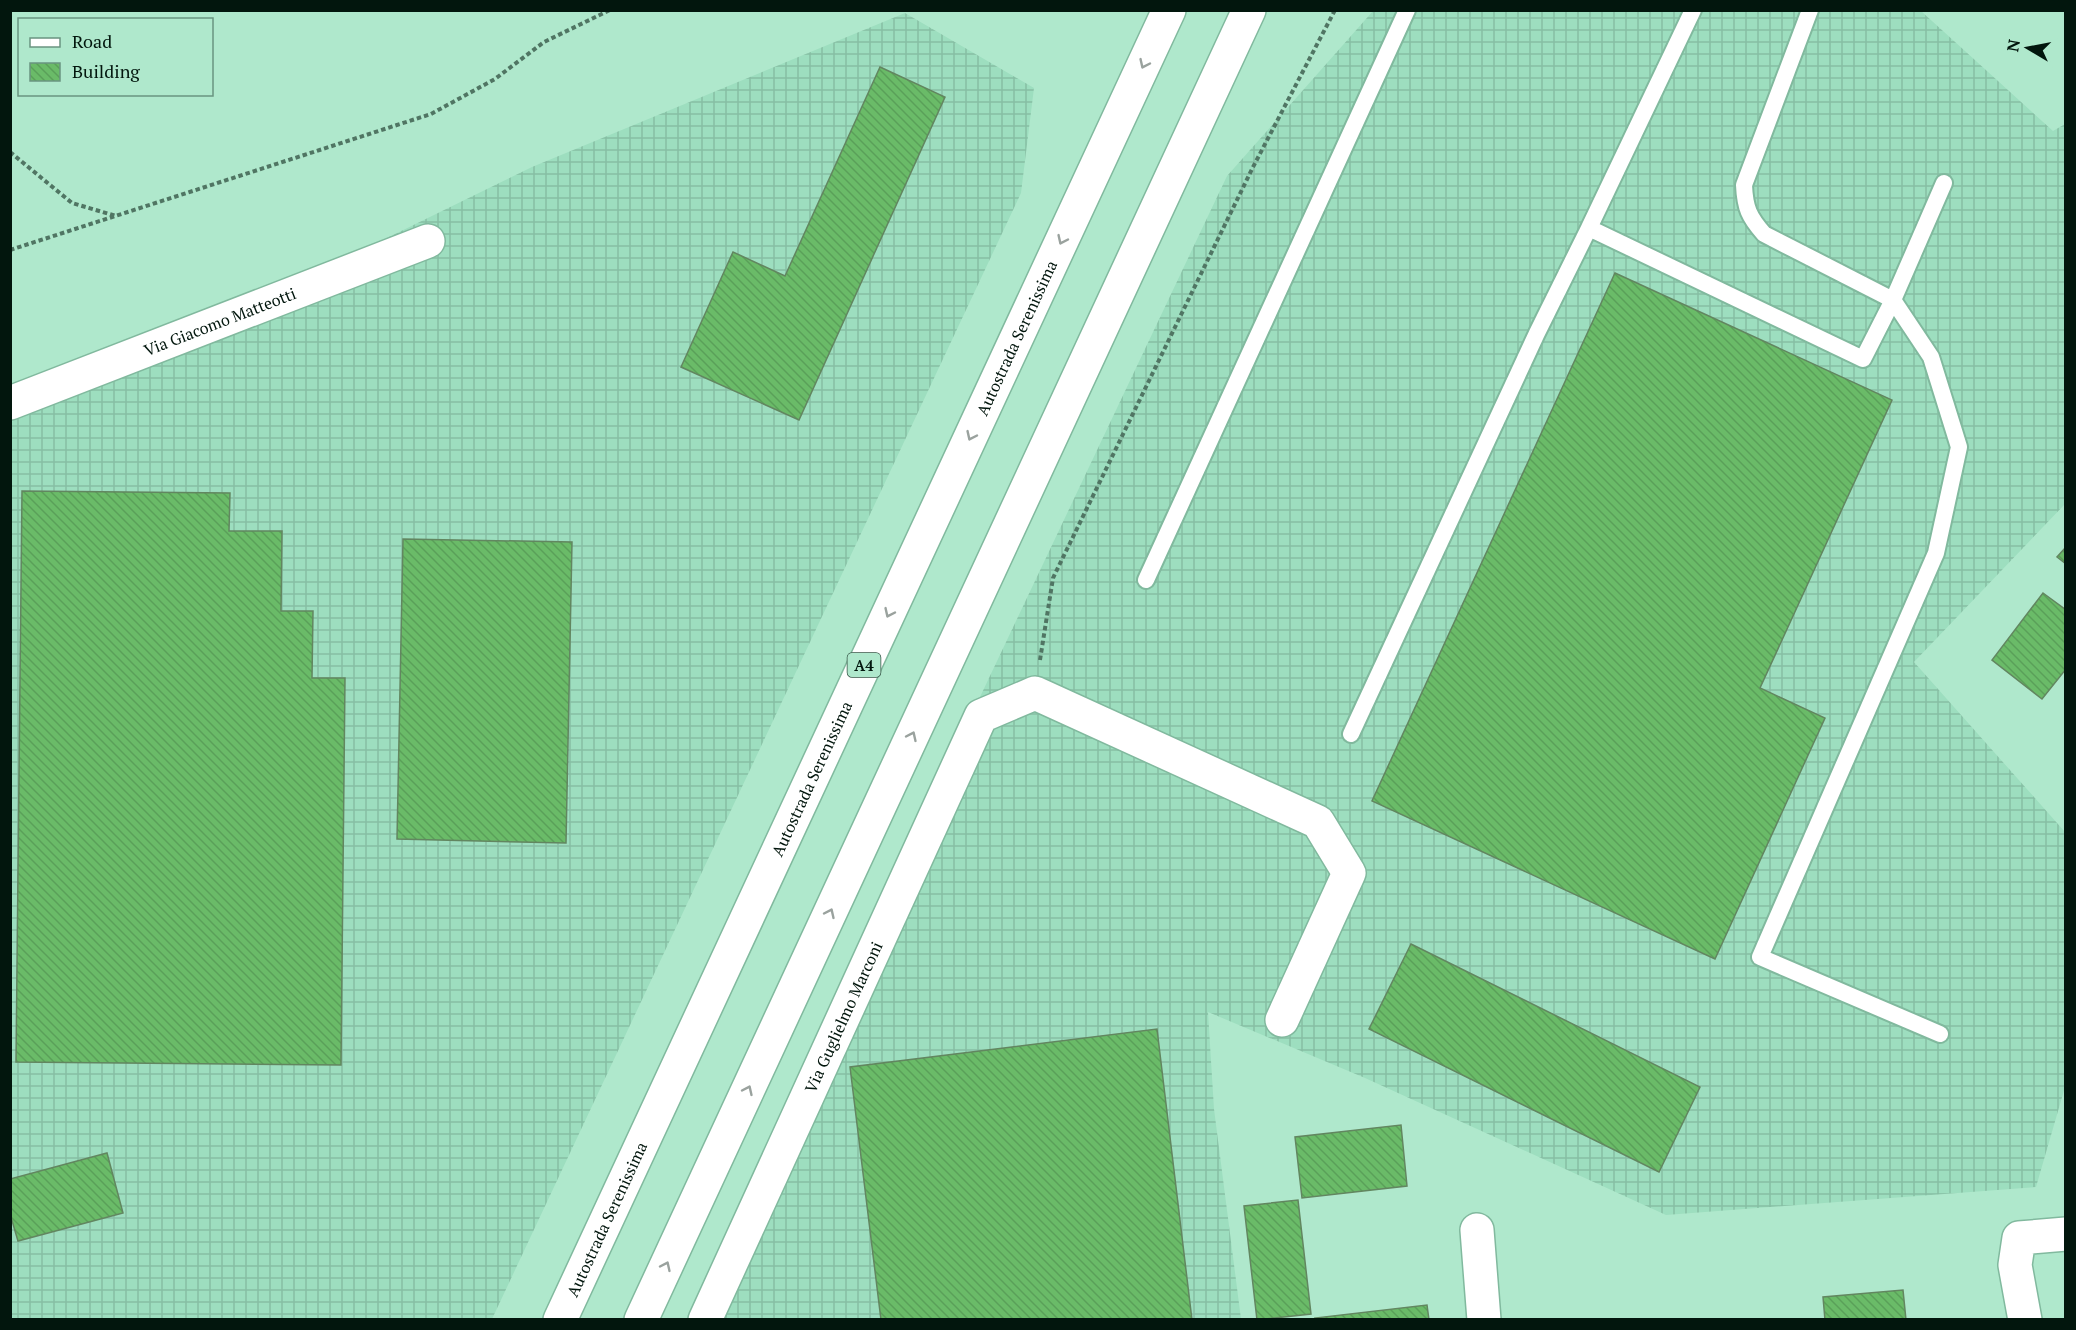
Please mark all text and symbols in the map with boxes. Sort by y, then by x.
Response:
legend [18,18,213,96]
north arrow [1998,18,2058,78]
text: Road [72,29,112,53]
text: N [2001,38,2025,53]
one-way arrow [1139,57,1151,68]
text: Building [72,59,140,83]
one-way arrow [1057,234,1069,245]
street label: Autostrada Serenissima [971,257,1062,419]
street label: Via Giacomo Matteotti [140,282,299,361]
one-way arrow [966,430,978,441]
one-way arrow [884,607,896,618]
road number: A4 [848,653,880,677]
street label: Autostrada Serenissima [766,697,857,860]
one-way arrow [905,731,917,742]
one-way arrow [823,908,835,919]
street label: Via Guglielmo Marconi [799,938,888,1096]
one-way arrow [740,1085,752,1096]
street label: Autostrada Serenissima [561,1138,652,1300]
one-way arrow [658,1262,670,1273]

